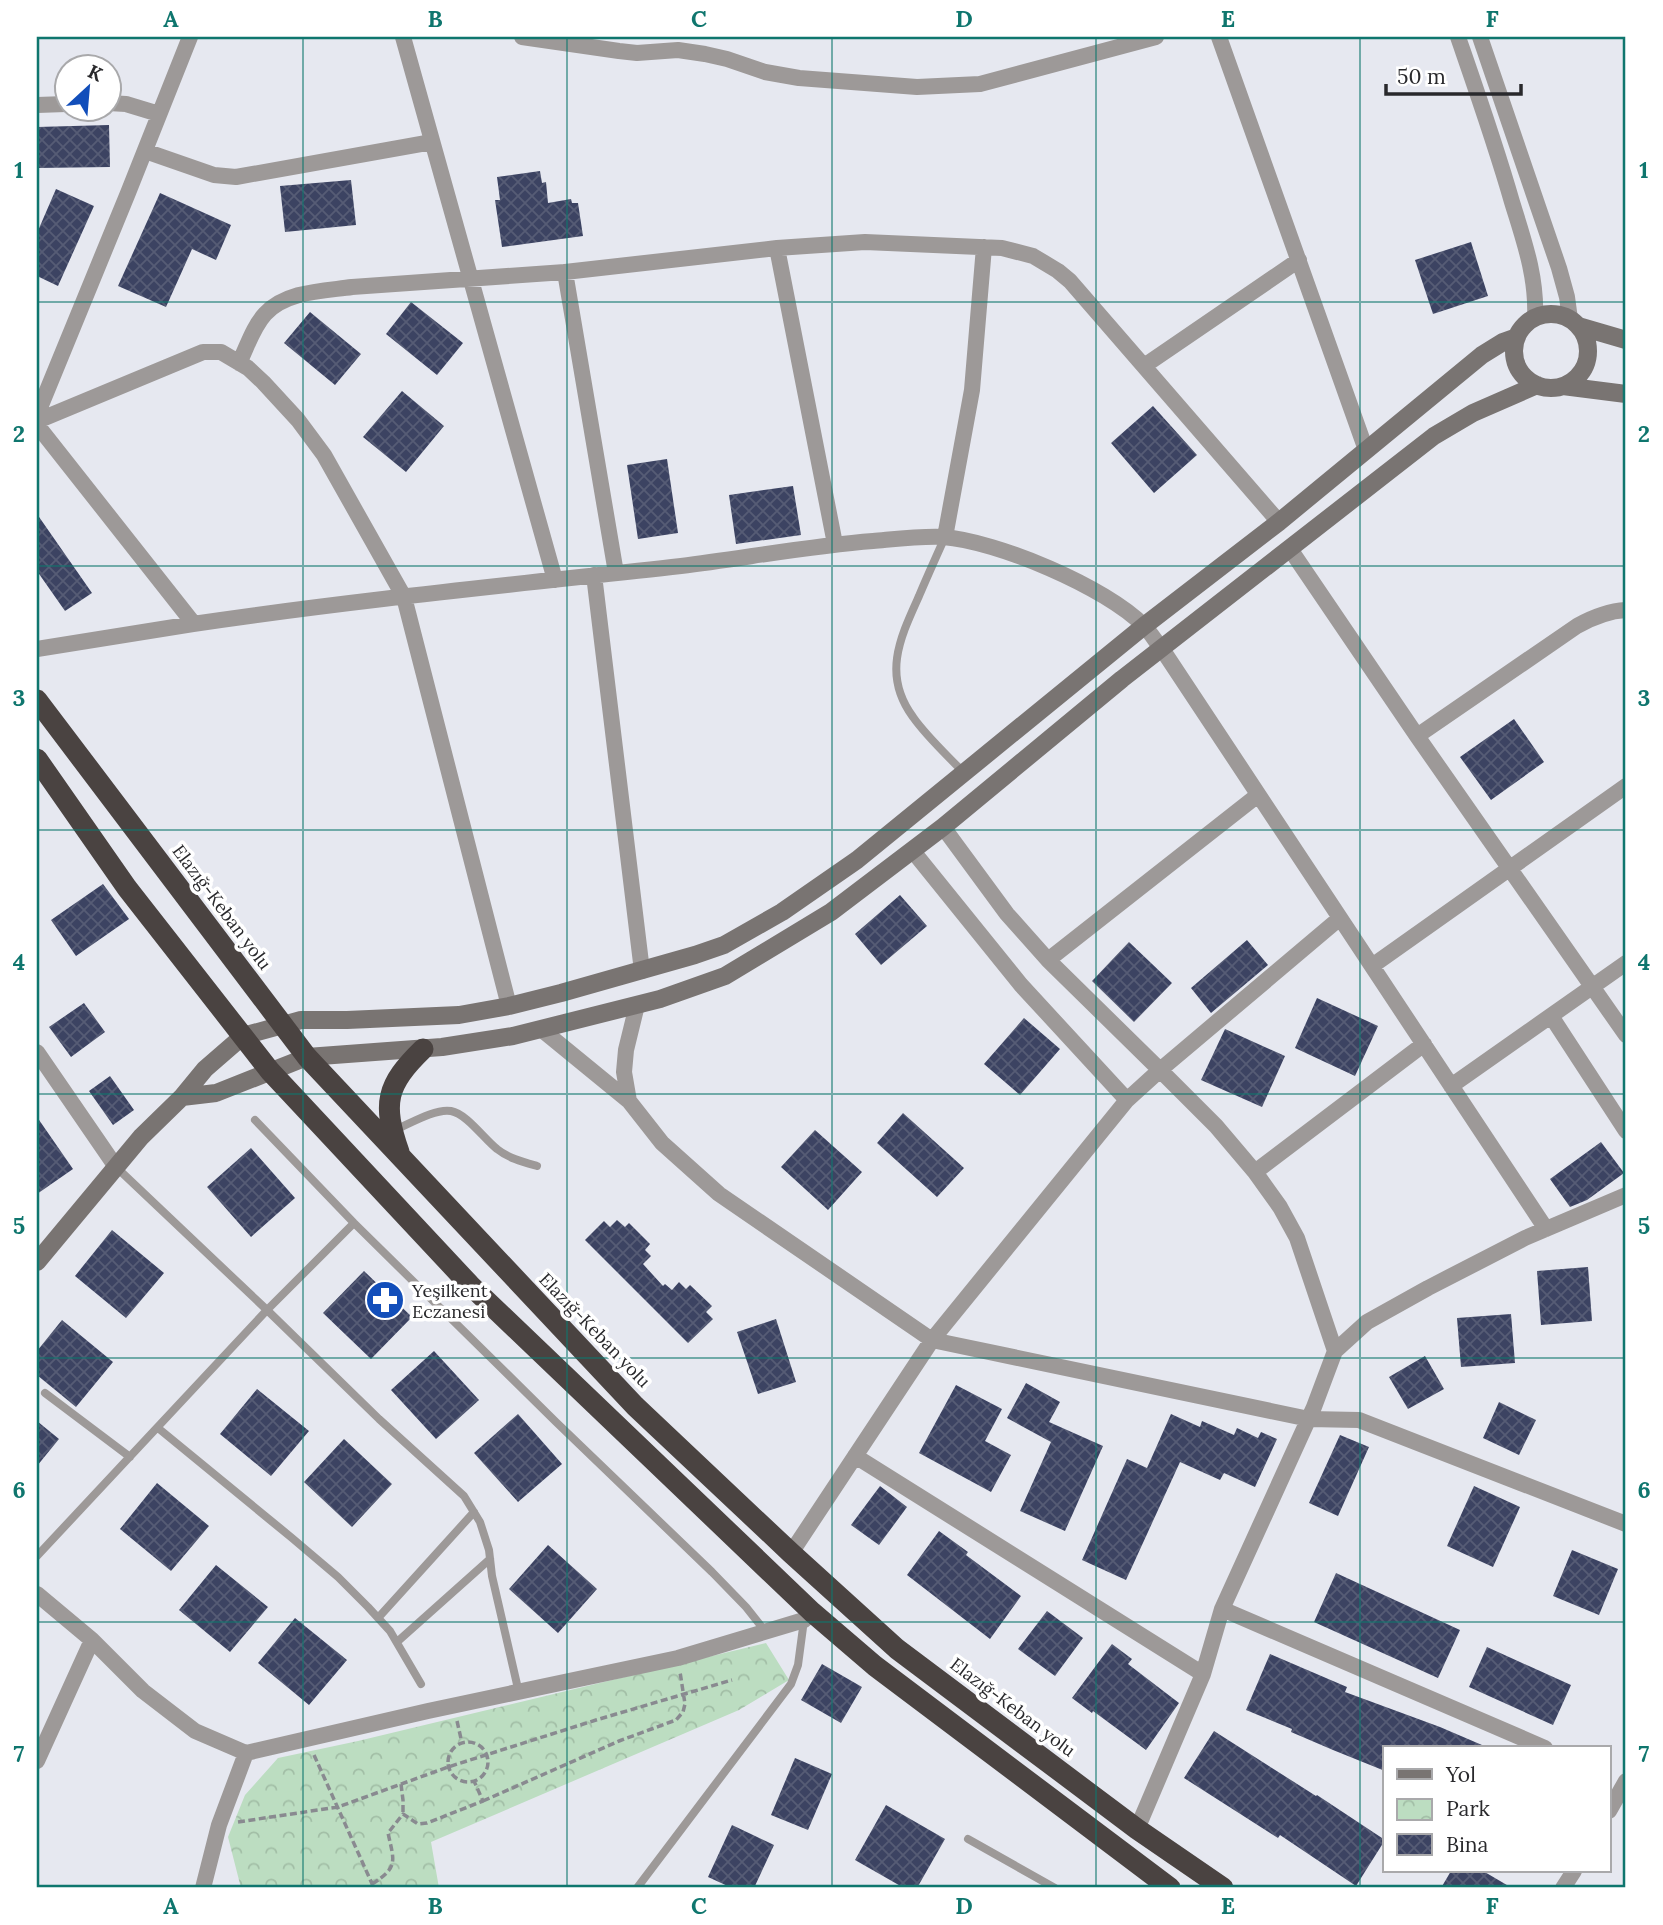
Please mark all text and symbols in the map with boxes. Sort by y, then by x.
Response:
text: A [163,4,179,33]
text: B [427,4,443,33]
text: C [691,4,707,33]
text: D [955,4,973,33]
text: E [1221,4,1235,33]
text: F [1485,4,1499,33]
north arrow [52,52,122,122]
scale bar [1386,52,1521,96]
text: K [84,59,107,87]
text: 50 m [1397,63,1446,90]
text: 1 [14,155,24,184]
text: 1 [1639,155,1649,184]
text: 2 [13,419,25,448]
text: 2 [1638,419,1650,448]
text: 3 [13,683,25,712]
text: 3 [1638,683,1650,712]
street label: Elazığ-Keban yolu [167,840,277,974]
text: 4 [13,947,25,976]
text: 4 [1638,947,1650,976]
text: 5 [13,1211,25,1240]
text: 5 [1638,1211,1650,1240]
street label: Elazığ-Keban yolu [534,1268,656,1392]
pharmacy icon: Yeşilkent Eczanesi [364,1279,406,1321]
place label: Yeşilkent Eczanesi [411,1279,488,1323]
text: 6 [12,1475,26,1504]
text: 6 [1637,1475,1651,1504]
street label: Elazığ-Keban yolu [946,1652,1080,1762]
text: 7 [14,1739,25,1768]
text: 7 [1639,1739,1650,1768]
legend [1383,1746,1610,1872]
text: Yol [1445,1761,1476,1788]
text: Park [1446,1795,1490,1822]
text: Bina [1446,1831,1489,1858]
text: A [163,1891,179,1920]
text: B [427,1891,443,1920]
text: C [691,1891,707,1920]
text: D [955,1891,973,1920]
text: E [1221,1891,1235,1920]
text: F [1485,1891,1499,1920]

